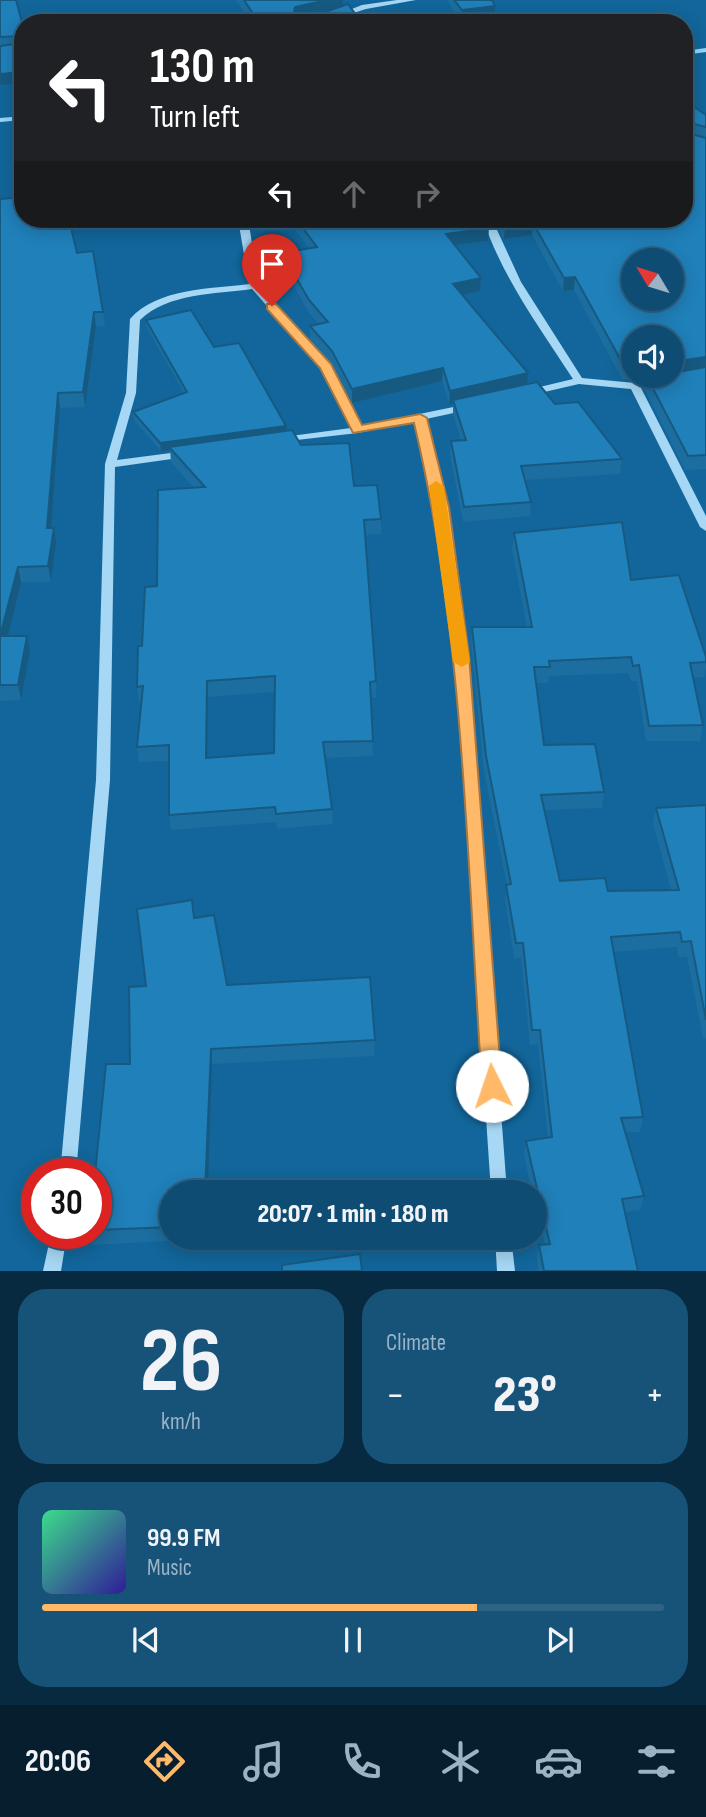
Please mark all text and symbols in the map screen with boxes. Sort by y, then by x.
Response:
text: 130 m [150,38,255,97]
icon: left [35,42,126,133]
text: Turn left [150,98,240,137]
icon: left [262,175,300,213]
icon: ahead [335,175,373,213]
icon: right [408,175,446,213]
pin [242,234,302,306]
icon: arrive [253,245,291,283]
north arrow [621,248,684,312]
map controls [621,248,684,388]
button: sound [621,325,684,388]
position arrow [455,1049,529,1123]
speed limit sign: 30 [21,1158,112,1249]
text: 20:07 · 1 min · 180 m [257,1199,449,1230]
text: 26 [140,1308,222,1417]
text: Climate [386,1329,446,1357]
text: 23° [493,1364,557,1427]
text: − [386,1373,405,1418]
text: + [645,1373,664,1418]
text: km/h [161,1408,201,1436]
text: 99.9 FM [147,1523,221,1554]
text: Music [147,1554,192,1582]
icon: previous [127,1621,165,1659]
icon: pause [334,1621,372,1659]
icon: next [541,1621,579,1659]
icon: directions [140,1737,189,1786]
icon: music [239,1737,288,1786]
icon: phone [337,1737,386,1786]
icon: climate [436,1737,485,1786]
icon: car [534,1737,583,1786]
icon: filters [632,1737,681,1786]
text: 20:06 [25,1742,91,1781]

